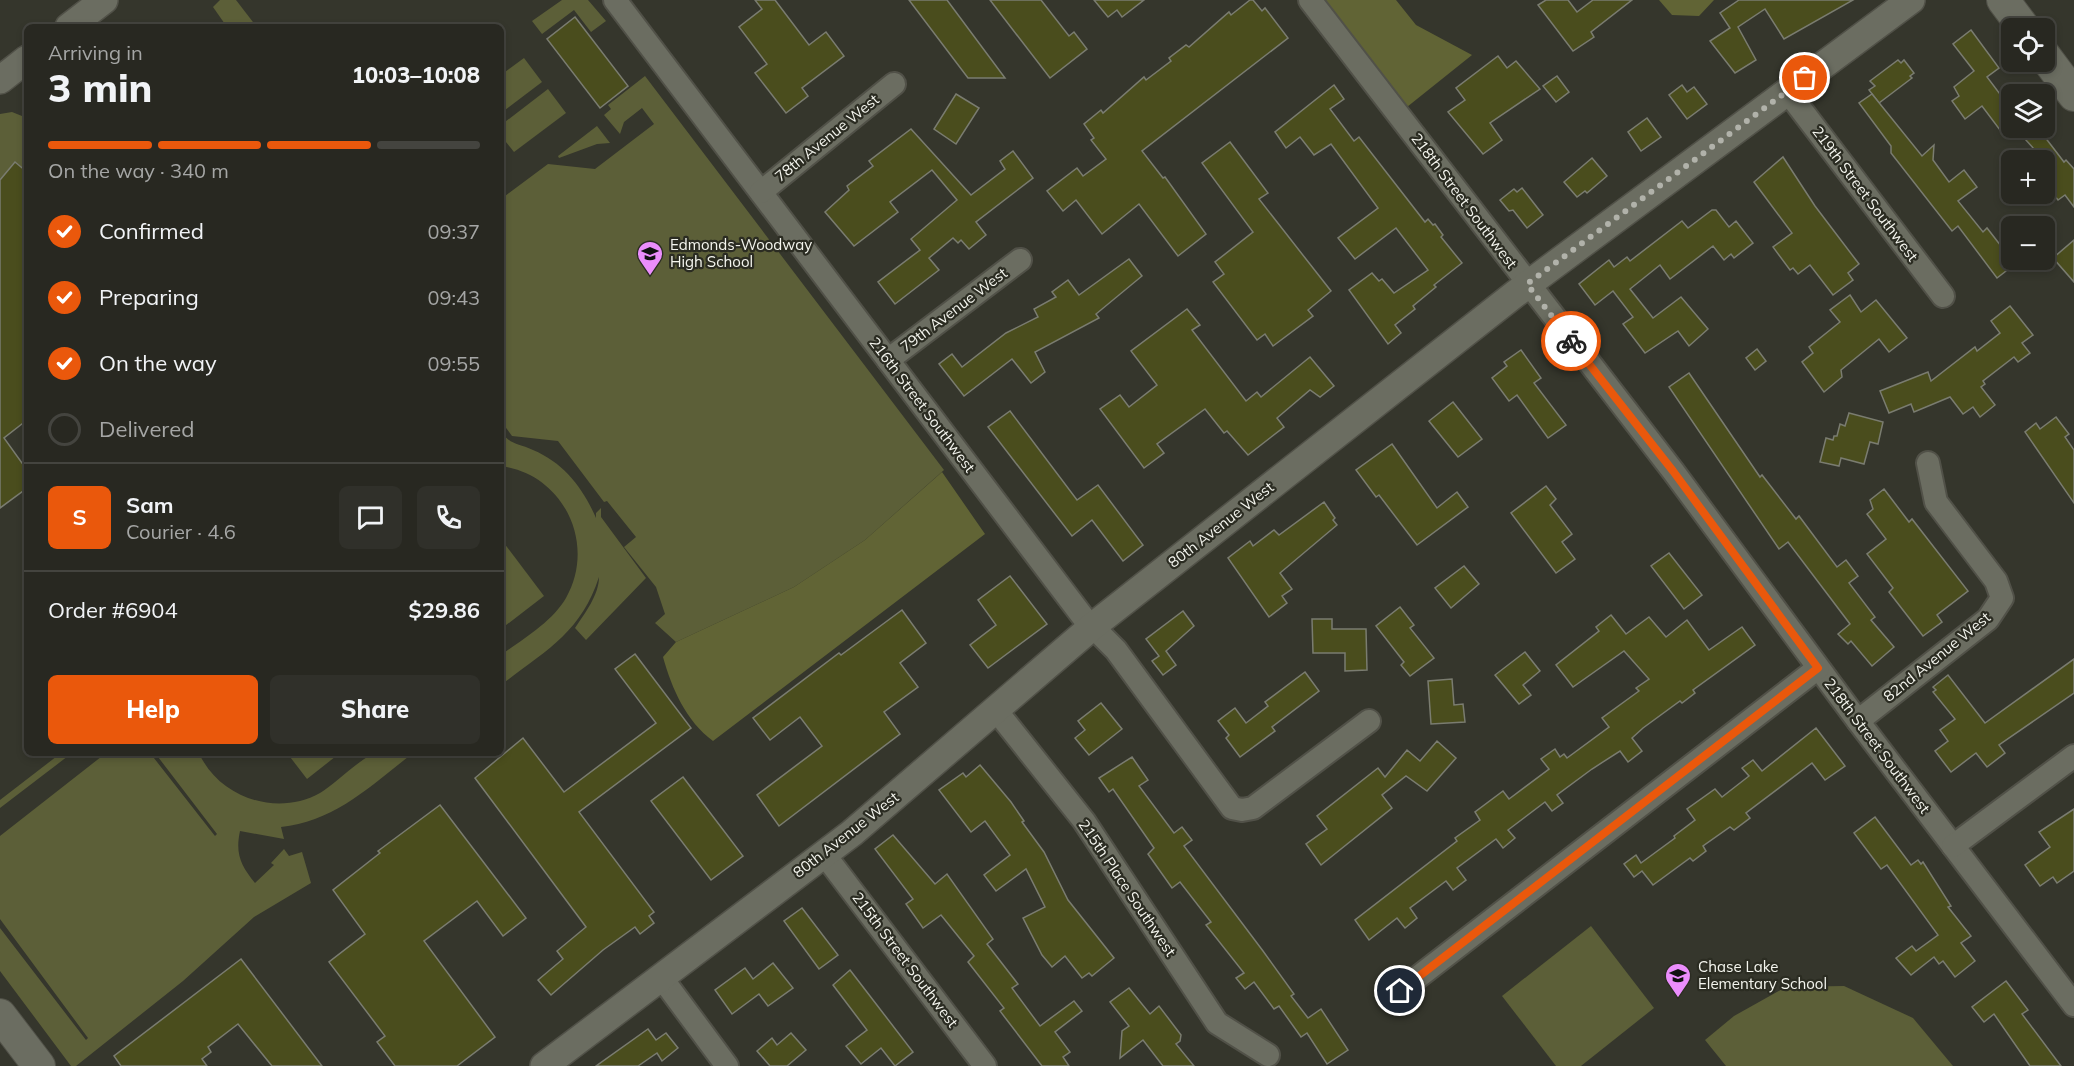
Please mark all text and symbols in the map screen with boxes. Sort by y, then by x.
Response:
map controls [2001,18,2055,270]
button: locate [2001,18,2055,72]
text: Arriving in [48,40,143,65]
pin [1779,52,1830,103]
text: 10:03–10:08 [352,61,480,89]
icon: bag [1788,61,1821,94]
text: 3 min [48,63,153,112]
button: layers [2001,84,2055,138]
street label: 78th Avenue West [771,90,883,185]
street label: 219th Street Southwest [1808,122,1923,265]
street label: 218th Street Southwest [1407,129,1522,272]
button: + [2001,150,2055,204]
text: On the way · 340 m [48,158,229,183]
icon: check [48,215,81,248]
button: − [2001,216,2055,270]
text: Confirmed [99,217,204,245]
text: 09:37 [427,219,480,244]
place label: Edmonds-Woodway High School [670,235,812,271]
school or university icon: Edmonds-Woodway High School [635,239,665,277]
street label: 79th Avenue West [897,263,1011,356]
icon: check [48,281,81,314]
text: Preparing [99,283,199,311]
text: 09:43 [427,285,480,310]
courier [1541,311,1601,371]
icon: bike [1555,325,1588,358]
street label: 216th Street Southwest [865,333,980,476]
icon: check [48,347,81,380]
text: On the way [99,349,217,377]
text: 09:55 [427,351,480,376]
text: Delivered [99,415,194,443]
street label: 80th Avenue West [1164,478,1277,572]
button: chat [339,486,402,549]
button: phone [417,486,480,549]
text: Sam [126,491,174,519]
text: S [72,503,87,531]
text: Courier · 4.6 [126,519,236,544]
text: Order #6904 [48,596,178,624]
text: $29.86 [409,596,480,624]
street label: 82nd Avenue West [1879,608,1994,706]
street label: 218th Street Southwest [1820,674,1935,817]
button: Help [48,675,258,744]
button: Share [270,675,480,744]
street label: 80th Avenue West [789,788,902,882]
street label: 215th Place Southwest [1075,816,1180,960]
street label: 215th Street Southwest [848,888,963,1031]
place label: Chase Lake Elementary School [1698,957,1827,993]
school or university icon: Chase Lake Elementary School [1663,961,1693,999]
pin [1374,965,1425,1016]
icon: home [1383,974,1416,1007]

